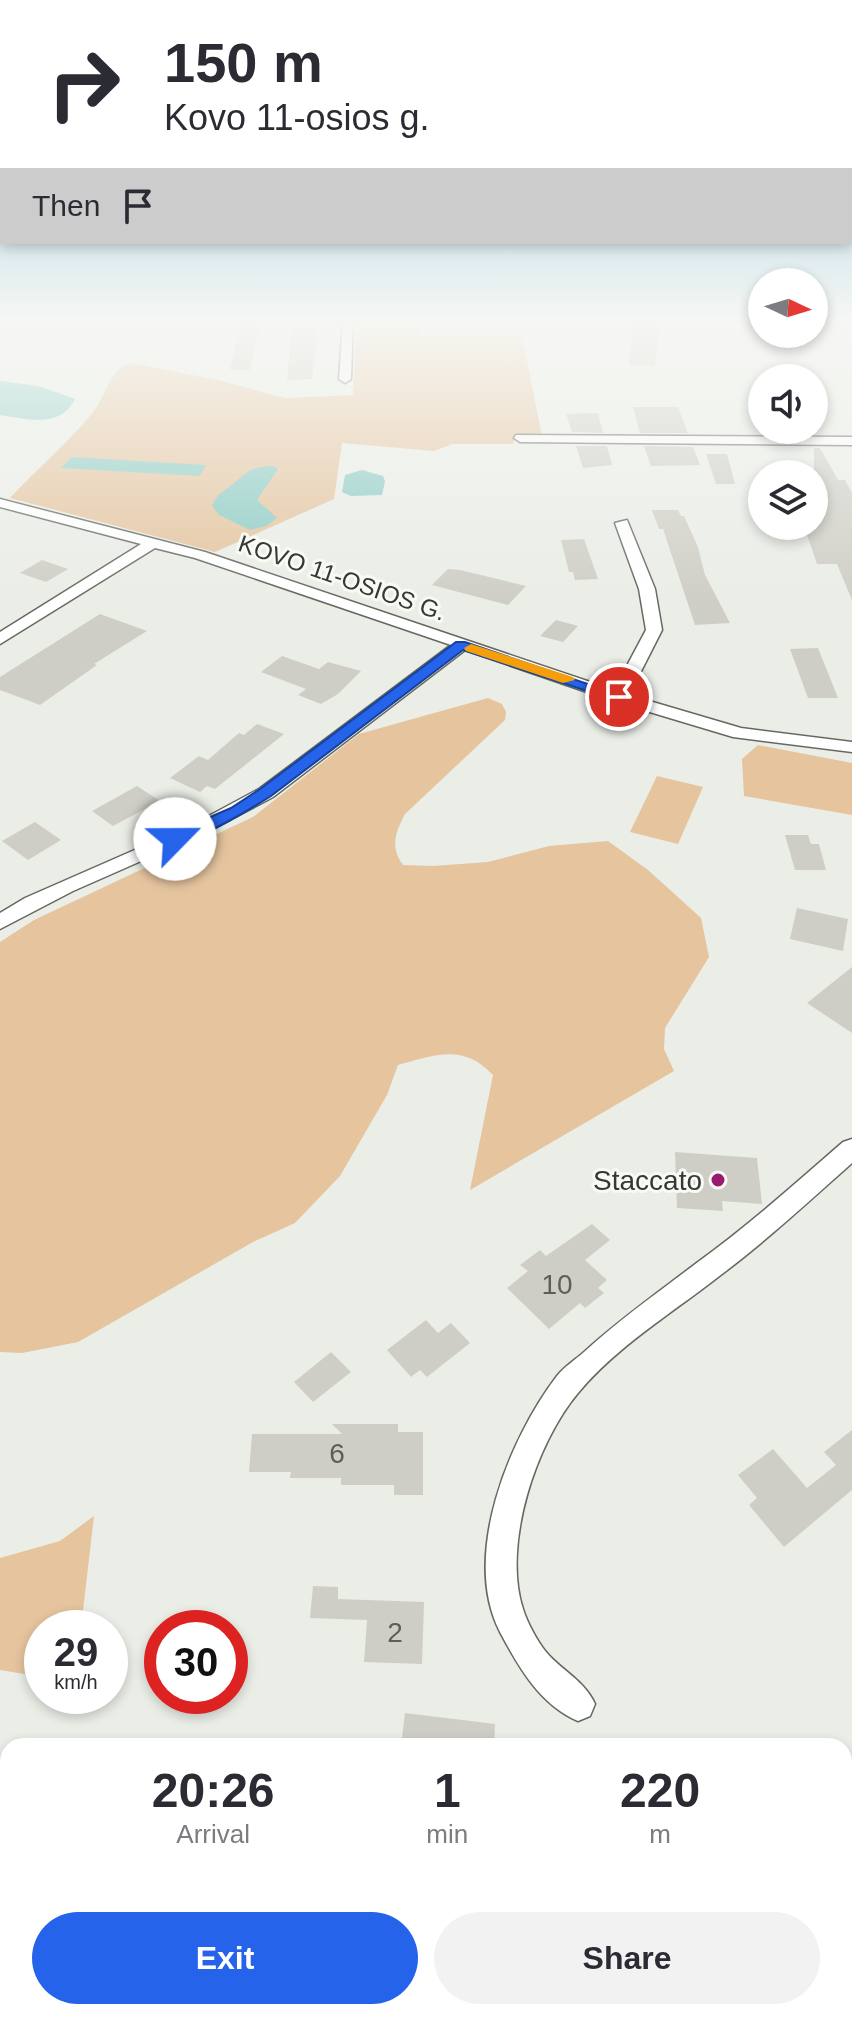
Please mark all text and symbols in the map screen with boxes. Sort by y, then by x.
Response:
text: 150 m [164,31,323,94]
icon: right [32,32,136,136]
text: Kovo 11-osios g. [164,97,429,138]
icon: arrive [116,184,160,228]
text: Then [32,189,100,222]
north arrow [748,268,828,348]
map controls [748,268,828,540]
button: sound [748,364,828,444]
button: layers [748,460,828,540]
street label: KOVO 11-OSIOS G. [235,529,449,626]
pin [585,663,653,731]
icon: arrive [597,675,641,719]
position arrow [133,797,217,881]
place label: Staccato [593,1165,702,1196]
marker: Staccato [709,1171,727,1189]
house number: 10 [541,1269,573,1300]
house number: 6 [329,1438,345,1469]
speed limit sign: 30 [144,1610,248,1714]
house number: 2 [387,1617,403,1648]
text: 29 [54,1630,98,1674]
text: km/h [54,1671,98,1693]
text: 20:26 [152,1764,275,1817]
text: 1 [434,1764,461,1817]
text: 220 [620,1764,700,1817]
text: Arrival [176,1819,250,1849]
text: min [426,1819,468,1849]
text: m [649,1819,671,1849]
button: Exit [32,1912,418,2004]
button: Share [434,1912,820,2004]

